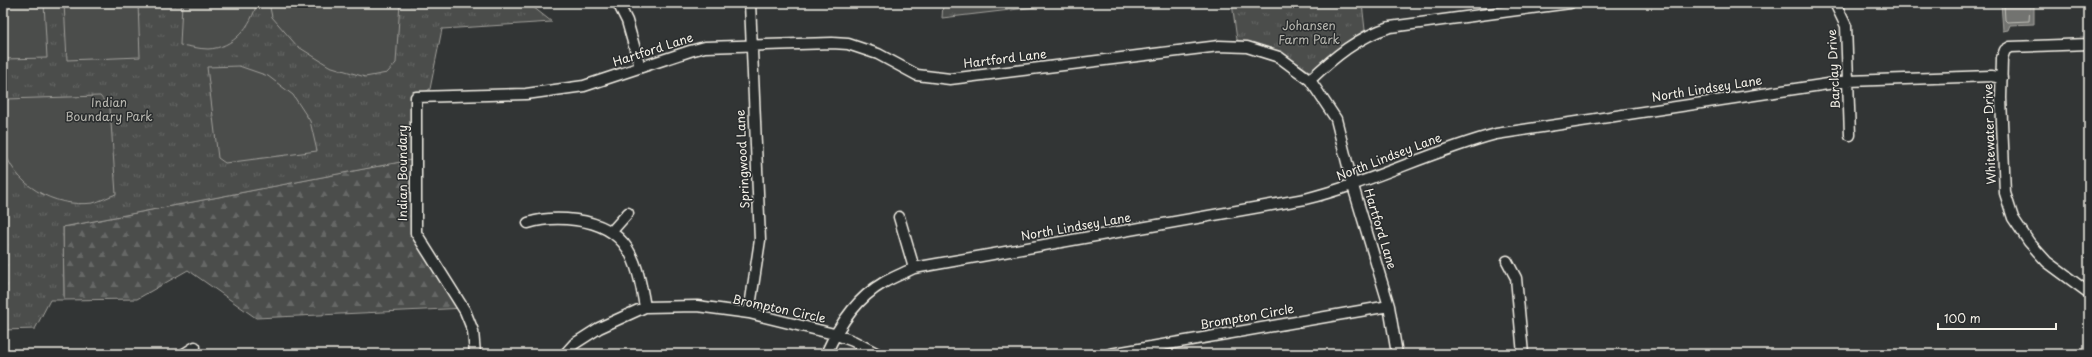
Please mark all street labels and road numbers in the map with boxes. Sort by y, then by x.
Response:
street label: Hartford Lane [610,27,696,71]
street label: Barclay Drive [1822,28,1844,109]
street label: Hartford Lane [962,44,1048,72]
street label: North Lindsey Lane [1650,70,1764,106]
street label: Whitewater Drive [1978,83,2000,185]
street label: Springwood Lane [730,109,754,209]
street label: Indian Boundary [393,125,411,221]
street label: North Lindsey Lane [1333,128,1444,184]
street label: Hartford Lane [1360,186,1402,272]
street label: North Lindsey Lane [1019,207,1133,245]
street label: Brompton Circle [731,289,828,327]
street label: Brompton Circle [1198,299,1296,333]

